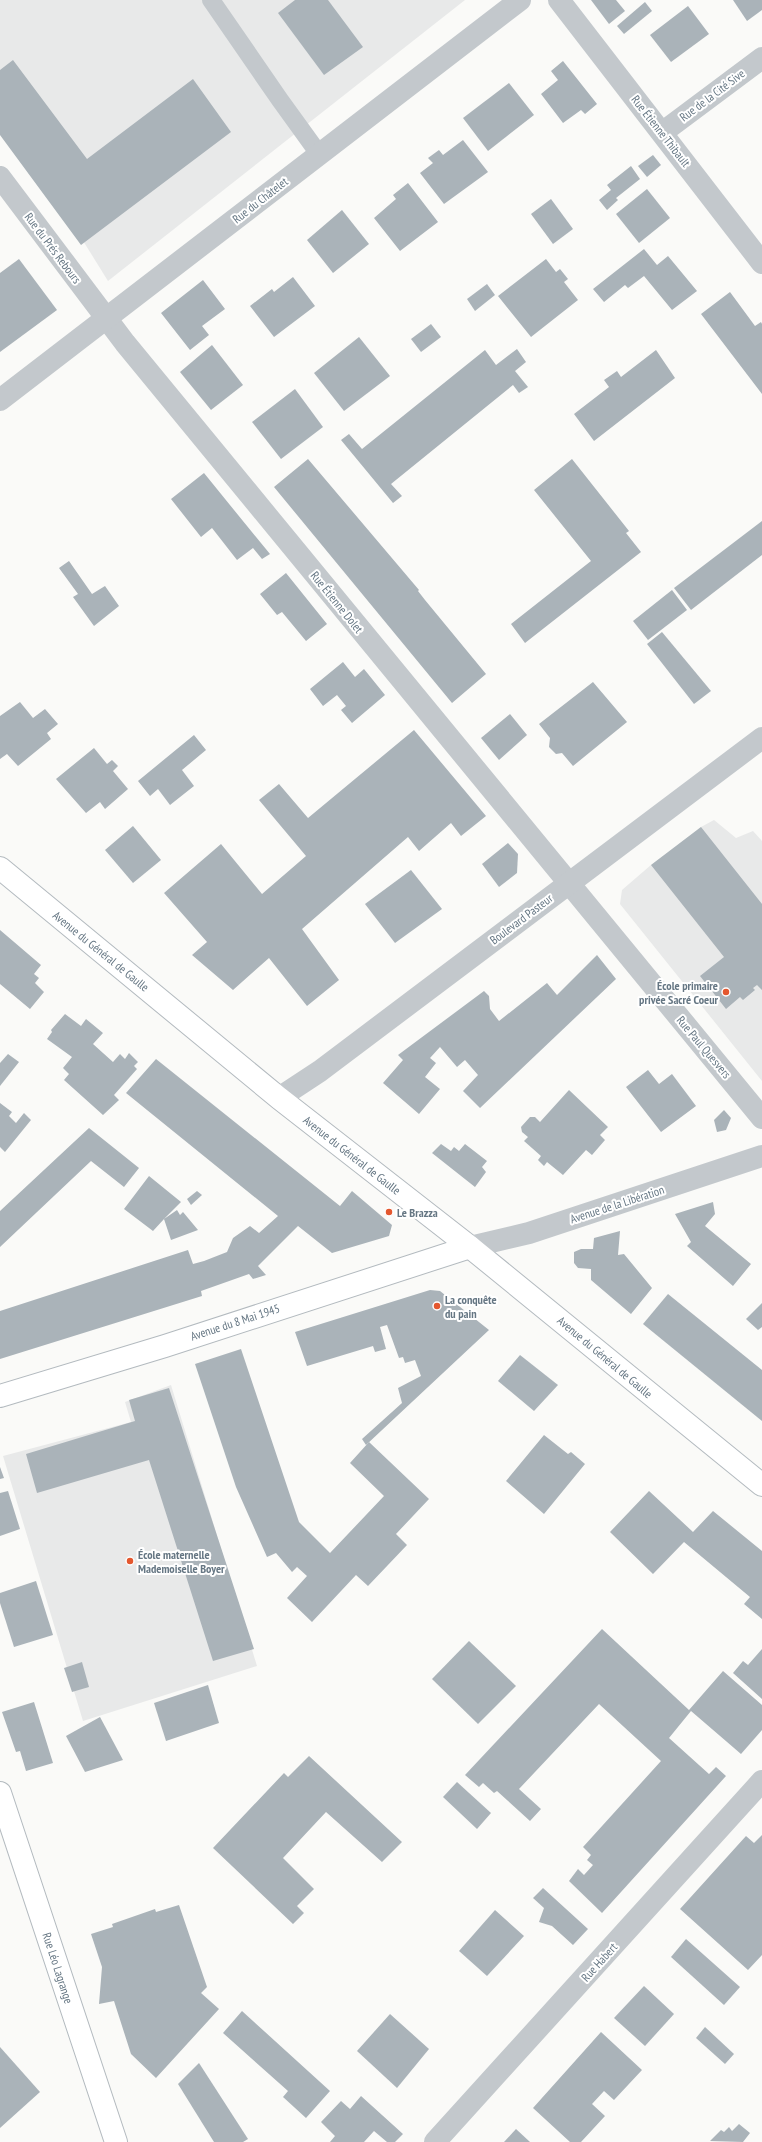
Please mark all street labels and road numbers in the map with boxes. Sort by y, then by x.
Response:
street label: Rue de la Cité Sive [677,66,747,124]
street label: Rue Étienne Thibault [628,92,694,170]
street label: Rue du Châtelet [229,173,291,226]
street label: Rue du Prés Rebours [22,210,84,286]
street label: Rue Étienne Dolet [308,568,367,636]
street label: Boulevard Pasteur [487,890,556,947]
street label: Avenue du Général de Gaulle [50,908,152,994]
street label: Rue Paul Quesvers [674,1013,734,1081]
street label: Avenue du Général de Gaulle [300,1112,404,1198]
street label: Avenue de la Libération [568,1182,666,1226]
street label: Avenue du 8 Mai 1945 [188,1301,282,1343]
street label: Avenue du Général de Gaulle [554,1313,656,1401]
street label: Rue Léo Lagrange [39,1931,77,2005]
street label: Rue Habert [578,1939,621,1984]

